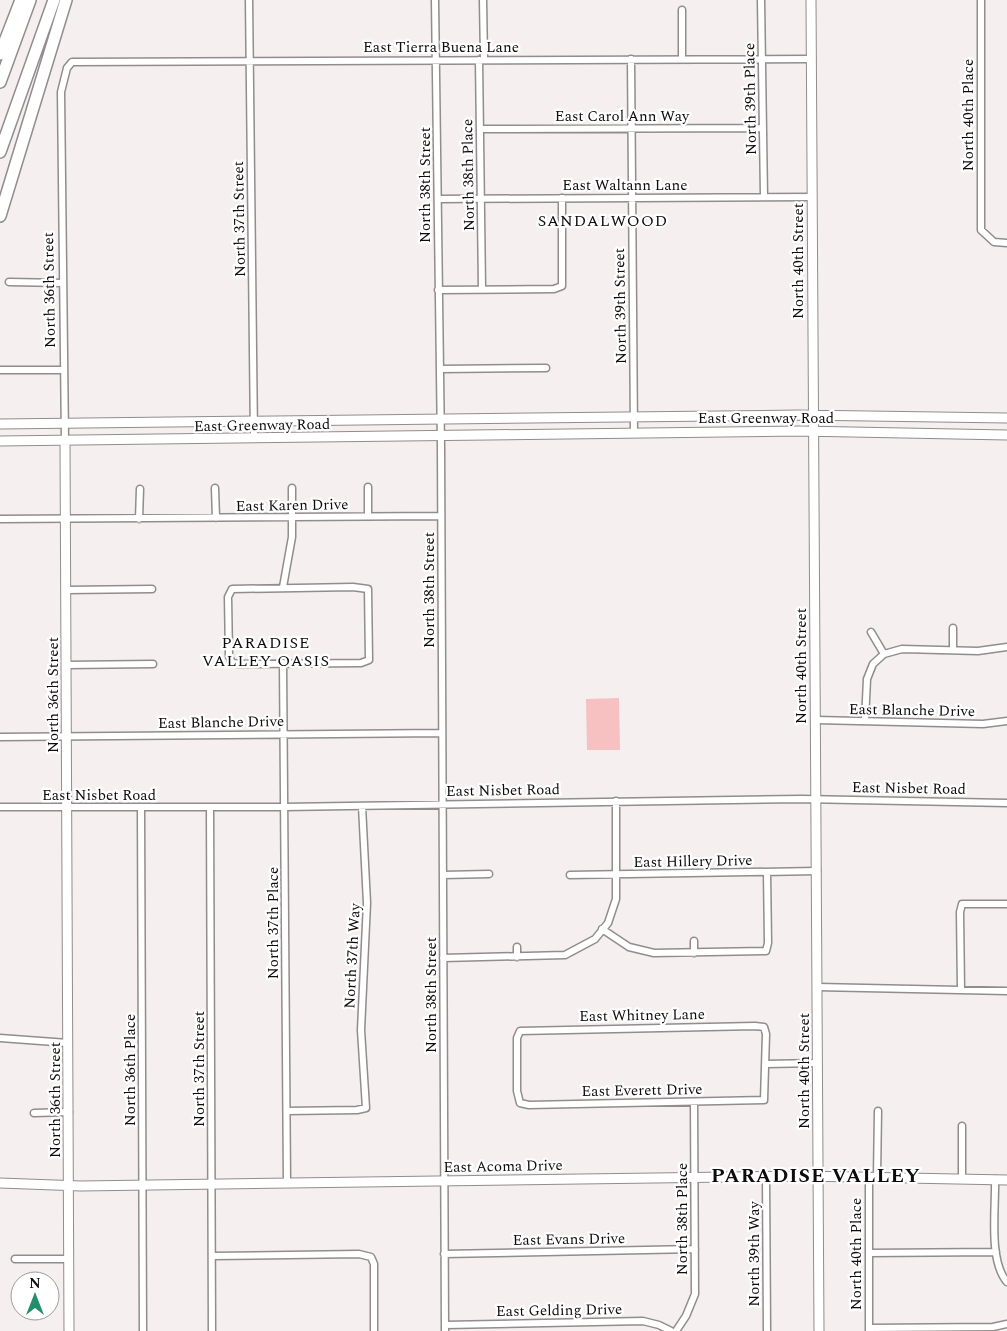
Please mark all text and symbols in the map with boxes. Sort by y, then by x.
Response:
street label: East Tierra Buena Lane [363,36,519,59]
street label: North 39th Place [738,43,763,155]
street label: North 40th Place [957,59,980,171]
street label: East Carol Ann Way [555,105,690,128]
street label: North 38th Place [456,119,481,231]
street label: North 38th Street [414,127,437,243]
street label: North 37th Street [227,161,252,277]
street label: East Waltann Lane [562,174,688,197]
street label: North 40th Street [787,203,810,319]
district label: SANDALWOOD [538,209,668,233]
street label: North 36th Street [37,232,62,348]
street label: North 39th Street [608,248,633,364]
street label: East Greenway Road [698,407,834,430]
street label: East Greenway Road [194,413,330,438]
street label: East Karen Drive [235,493,349,518]
street label: North 38th Street [418,532,441,648]
street label: North 40th Street [790,608,813,724]
district label: PARADISE VALLEY OASIS [202,631,330,673]
street label: North 36th Street [42,637,65,753]
street label: East Blanche Drive [849,698,975,723]
street label: East Blanche Drive [158,710,284,735]
street label: East Nisbet Road [852,776,966,801]
street label: East Nisbet Road [446,778,560,803]
street label: East Nisbet Road [42,784,156,807]
street label: East Hillery Drive [633,849,753,874]
street label: North 37th Place [262,867,285,979]
street label: North 37th Way [338,902,367,1009]
street label: North 38th Street [420,937,443,1053]
street label: East Whitney Lane [579,1003,705,1028]
street label: North 37th Street [188,1011,211,1127]
street label: North 40th Street [793,1013,816,1129]
street label: North 36th Place [119,1014,142,1126]
street label: North 36th Street [44,1042,67,1158]
street label: East Everett Drive [581,1078,703,1103]
street label: East Acoma Drive [443,1154,563,1179]
district label: PARADISE VALLEY [711,1161,921,1191]
street label: North 38th Place [671,1163,694,1275]
street label: North 40th Place [845,1198,868,1310]
street label: North 39th Way [743,1200,766,1307]
street label: East Evans Drive [513,1227,625,1252]
north arrow [10,1271,60,1321]
text: N [29,1273,41,1294]
street label: East Gelding Drive [496,1298,622,1323]

